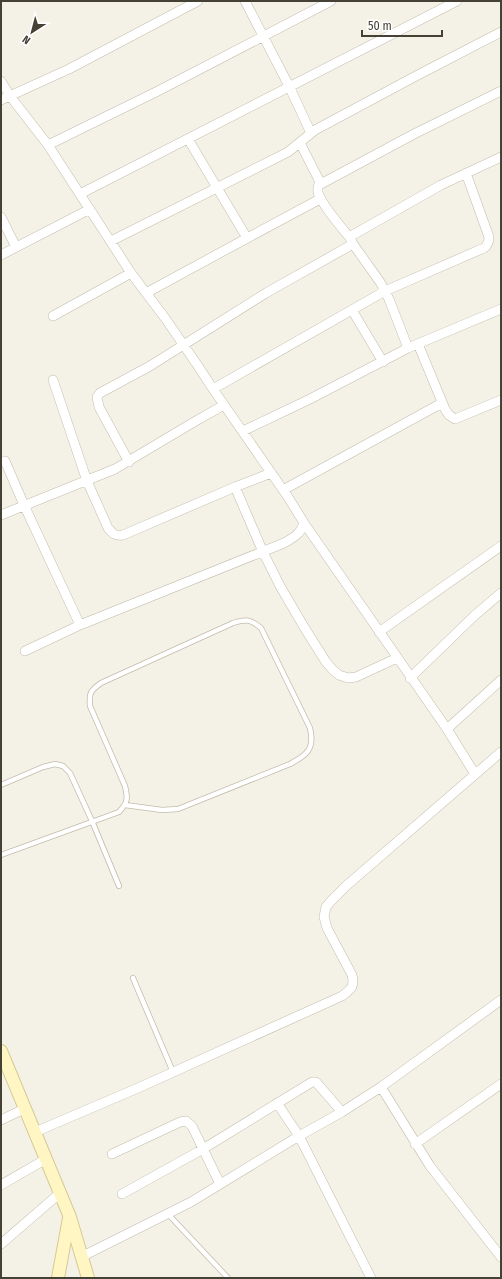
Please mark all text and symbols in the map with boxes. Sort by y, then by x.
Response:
north arrow [12,12,52,52]
scale bar [362,12,442,38]
text: 50 m [368,19,392,33]
text: N [20,32,33,47]

